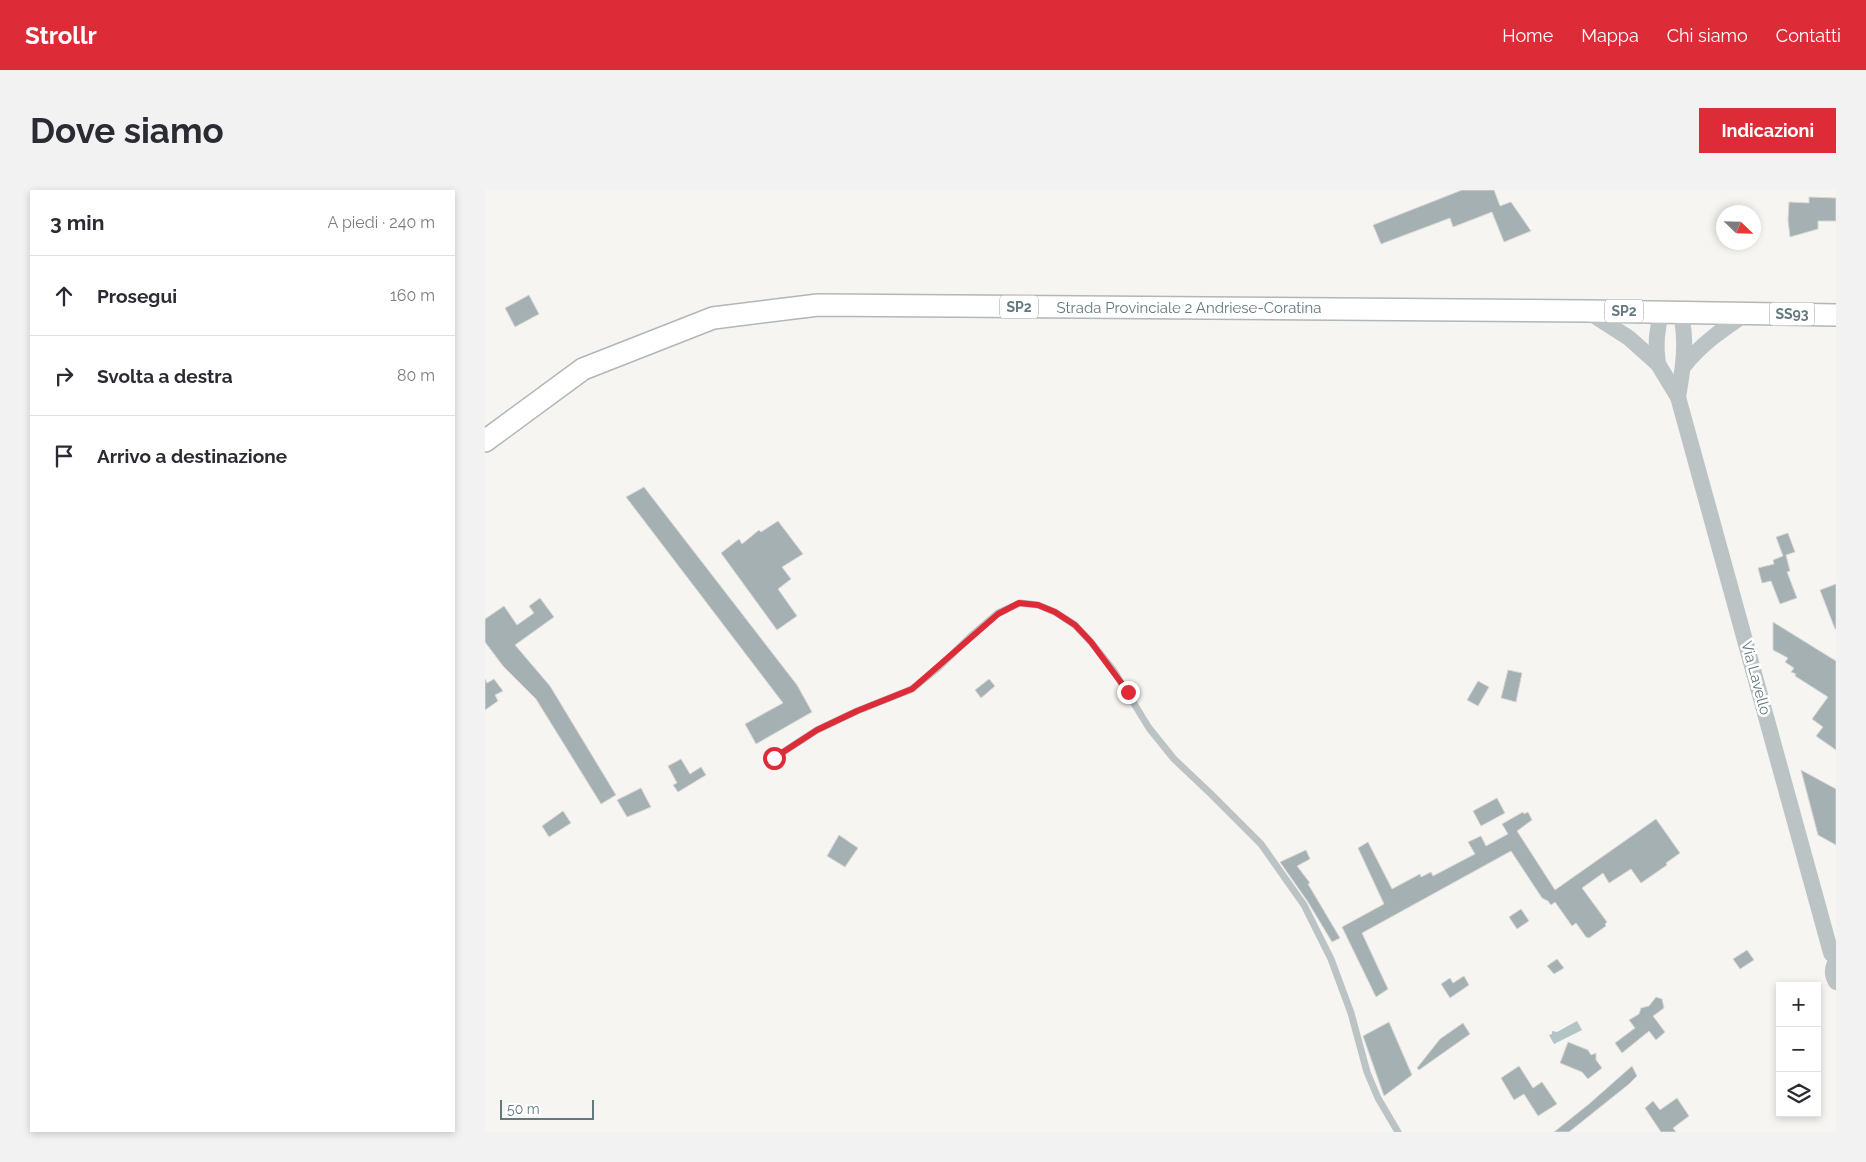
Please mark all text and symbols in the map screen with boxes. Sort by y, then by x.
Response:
text: Strollr [25,21,97,50]
text: Home [1502,25,1553,46]
text: Mappa [1581,25,1639,46]
text: Chi siamo [1667,25,1748,46]
text: Contatti [1776,25,1841,46]
button: Indicazioni [1699,108,1836,153]
text: Dove siamo [30,110,224,151]
north arrow [1716,205,1761,250]
text: 3 min [50,210,104,235]
text: A piedi · 240 m [328,213,435,232]
icon: ahead [50,282,78,310]
text: Prosegui [97,285,177,307]
text: 160 m [390,286,435,305]
road number: SP2 [1000,295,1038,318]
street label: Strada Provinciale 2 Andriese-Coratina [1056,299,1322,317]
road number: SP2 [1605,300,1643,322]
road number: SS93 [1769,302,1815,326]
icon: right [50,362,78,390]
text: Svolta a destra [97,365,233,387]
text: 80 m [397,366,435,385]
icon: arrive [50,442,78,470]
text: Arrivo a destinazione [97,445,287,467]
street label: Via Lavello [1738,639,1775,717]
route end [1117,681,1140,704]
route start [763,747,786,770]
map controls [1776,982,1821,1117]
button: + [1776,982,1821,1027]
button: − [1776,1027,1821,1072]
button: layers [1776,1072,1821,1117]
scale bar [500,1097,594,1120]
text: 50 m [507,1101,540,1117]

